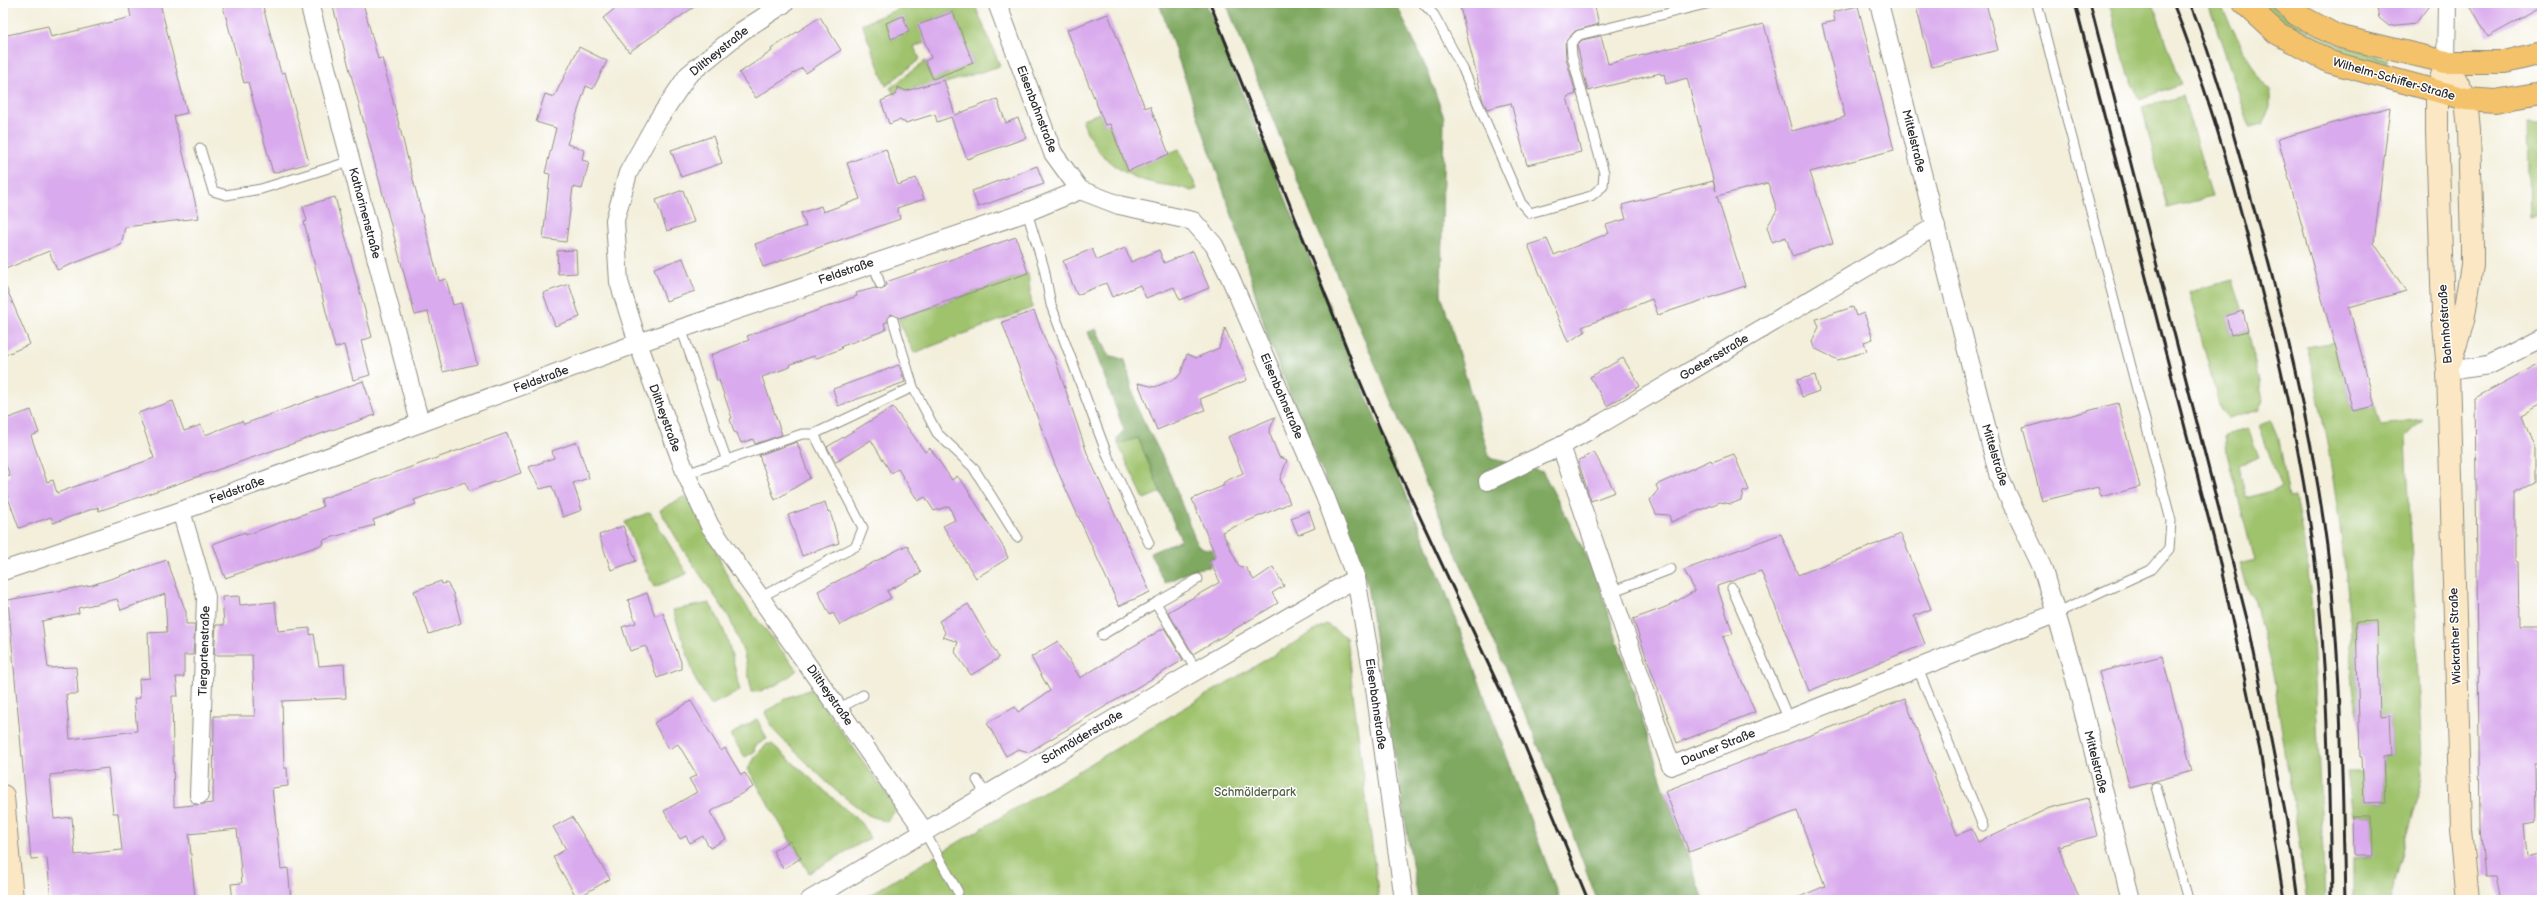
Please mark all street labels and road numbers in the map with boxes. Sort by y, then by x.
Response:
street label: Diltheystraße [687,23,752,80]
street label: Wilhelm-Schiffer-Straße [2331,55,2457,104]
street label: Eisenbahnstraße [1013,64,1060,155]
street label: Mittelstraße [1898,108,1929,174]
street label: Katharinenstraße [345,166,384,260]
street label: Feldstraße [816,255,876,288]
street label: Bahnhofstraße [2435,284,2456,364]
street label: Goetersstraße [1677,331,1752,384]
street label: Eisenbahnstraße [1257,351,1306,441]
street label: Feldstraße [511,363,571,396]
street label: Diltheystraße [645,382,684,454]
street label: Mittelstraße [1978,422,2011,488]
street label: Feldstraße [207,474,267,507]
street label: Wickrather Straße [2446,587,2465,685]
street label: Tiergartenstraße [195,606,214,697]
street label: Eisenbahnstraße [1362,658,1389,751]
street label: Diltheystraße [803,662,856,729]
street label: Schmölderstraße [1039,707,1126,768]
street label: Dauner Straße [1679,726,1758,769]
street label: Mittelstraße [2080,729,2111,795]

